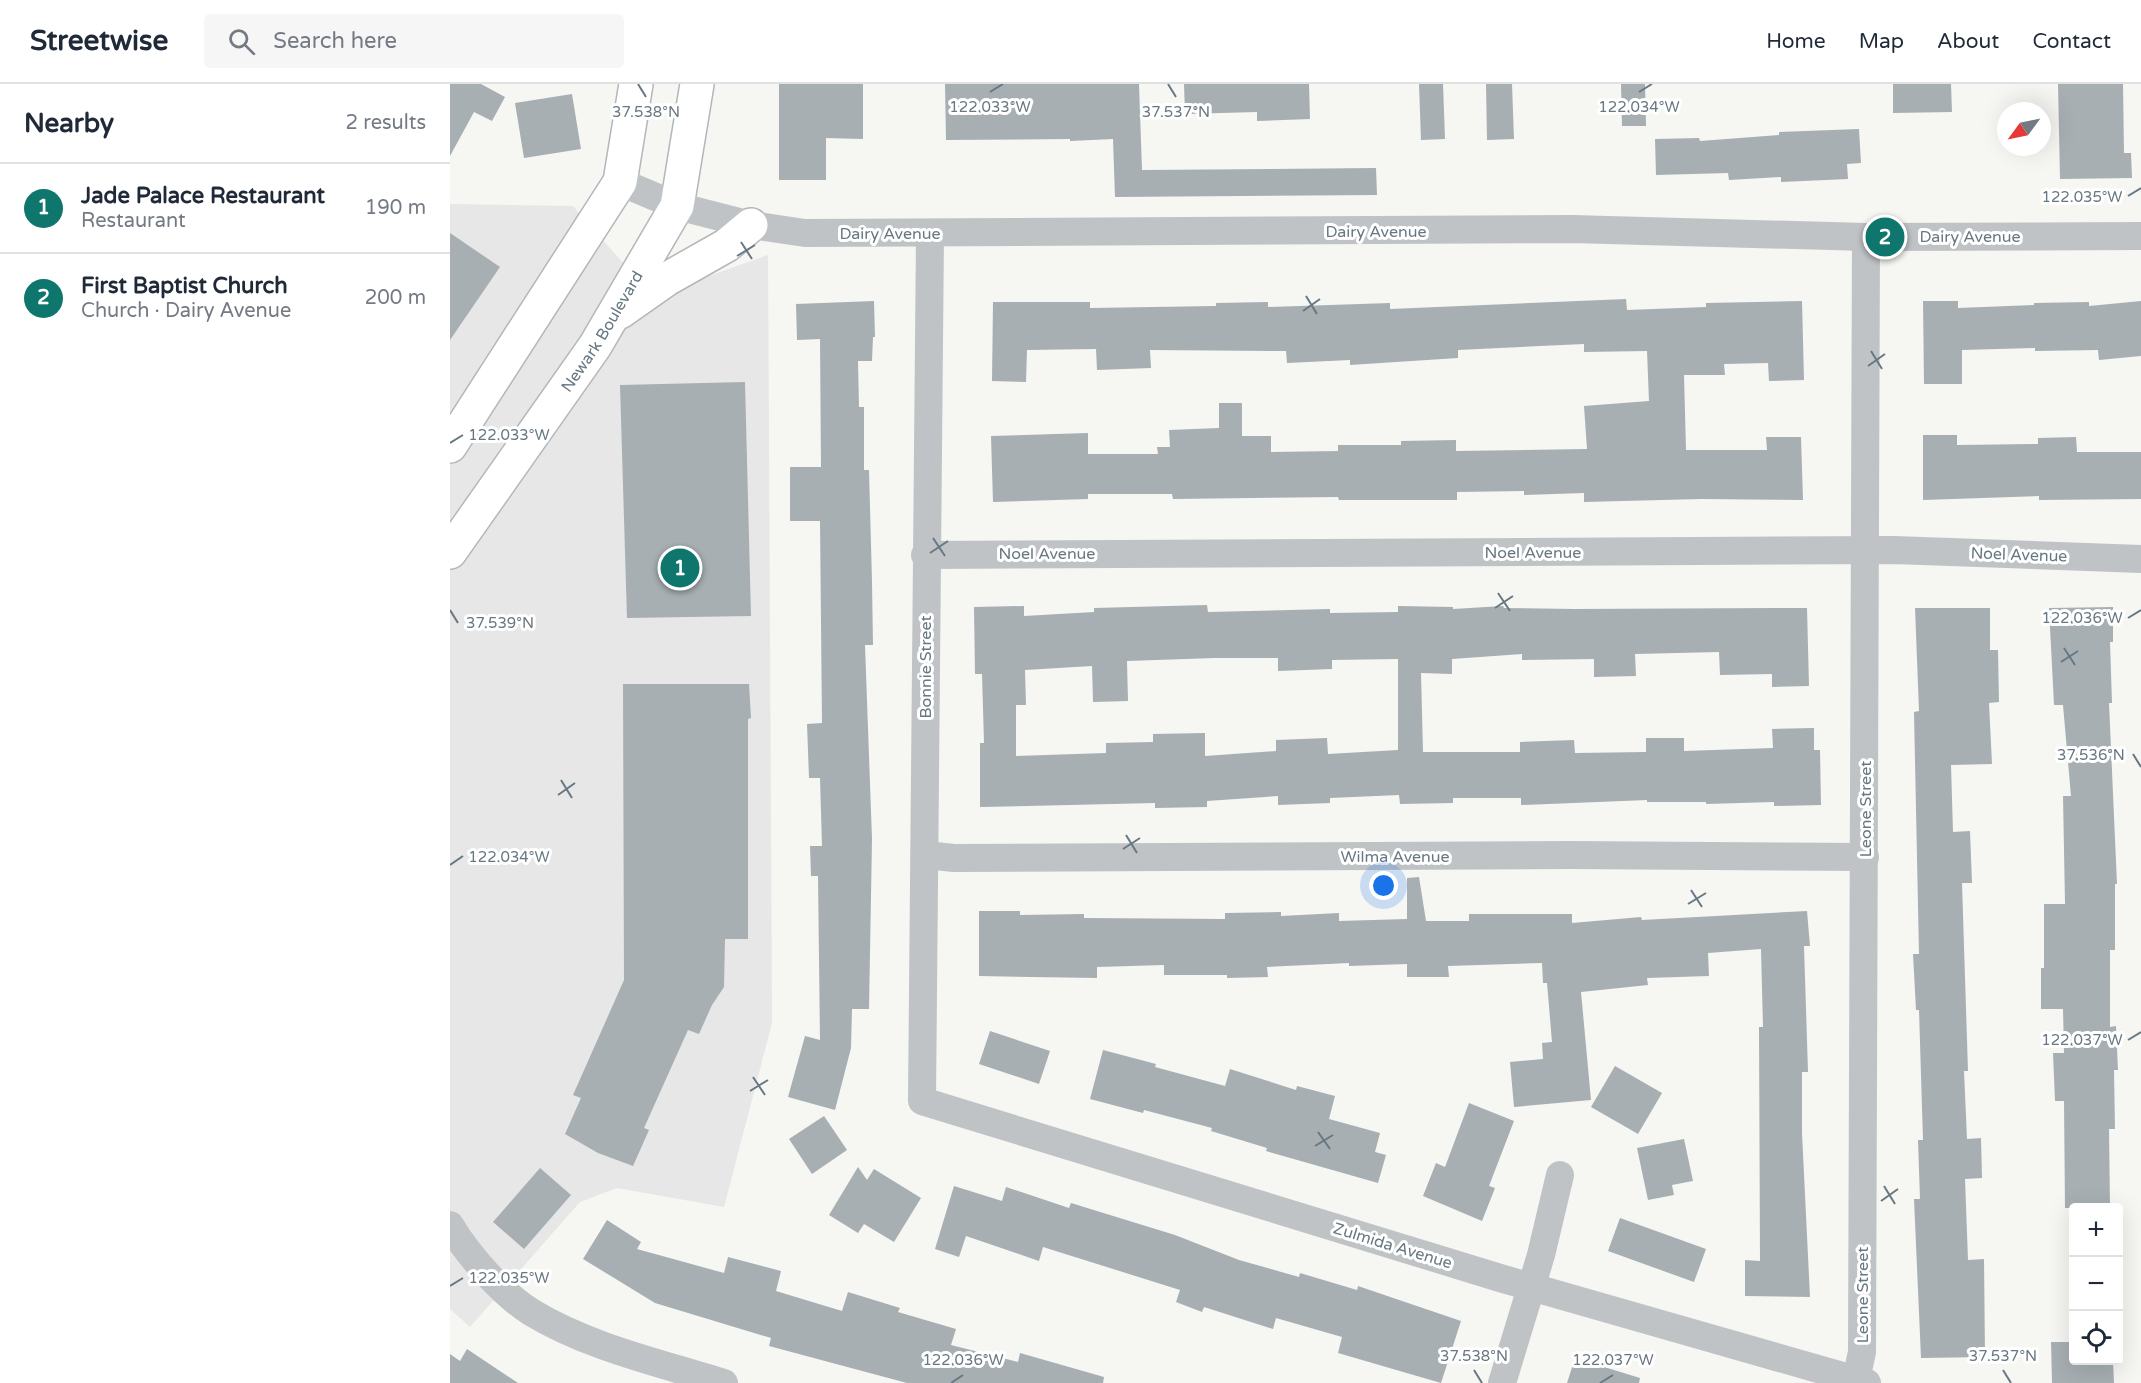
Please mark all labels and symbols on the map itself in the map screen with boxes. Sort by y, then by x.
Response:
text: 122.033°W [949,98,1031,116]
text: 122.034°W [1598,98,1680,116]
north arrow [1997,102,2051,156]
text: 37.538°N [612,103,680,121]
text: 37.537°N [1142,103,1210,121]
text: 122.035°W [2042,188,2122,206]
pin: 2 [1866,214,1904,260]
street label: Dairy Avenue [1326,222,1426,242]
street label: Dairy Avenue [840,224,940,244]
street label: Dairy Avenue [1920,227,2020,247]
street label: Newark Boulevard [557,268,648,396]
text: 122.033°W [468,426,550,444]
street label: Noel Avenue [1485,543,1581,563]
street label: Noel Avenue [1970,543,2068,567]
street label: Noel Avenue [999,544,1095,564]
pin: 1 [660,546,700,590]
text: 122.036°W [2041,609,2123,627]
text: 37.539°N [466,614,534,632]
street label: Bonnie Street [916,615,936,719]
text: 37.536°N [2057,746,2125,764]
street label: Leone Street [1856,761,1876,857]
street label: Wilma Avenue [1340,847,1450,867]
text: 122.034°W [468,848,550,866]
your location [1369,871,1398,900]
text: 122.037°W [2041,1031,2123,1049]
street label: Zulmida Avenue [1331,1218,1455,1274]
street label: Leone Street [1853,1247,1873,1343]
text: 122.035°W [469,1269,549,1287]
text: 37.538°N [1440,1347,1508,1365]
text: 37.537°N [1969,1347,2037,1365]
text: 122.036°W [922,1351,1004,1369]
text: 122.037°W [1572,1351,1654,1369]

